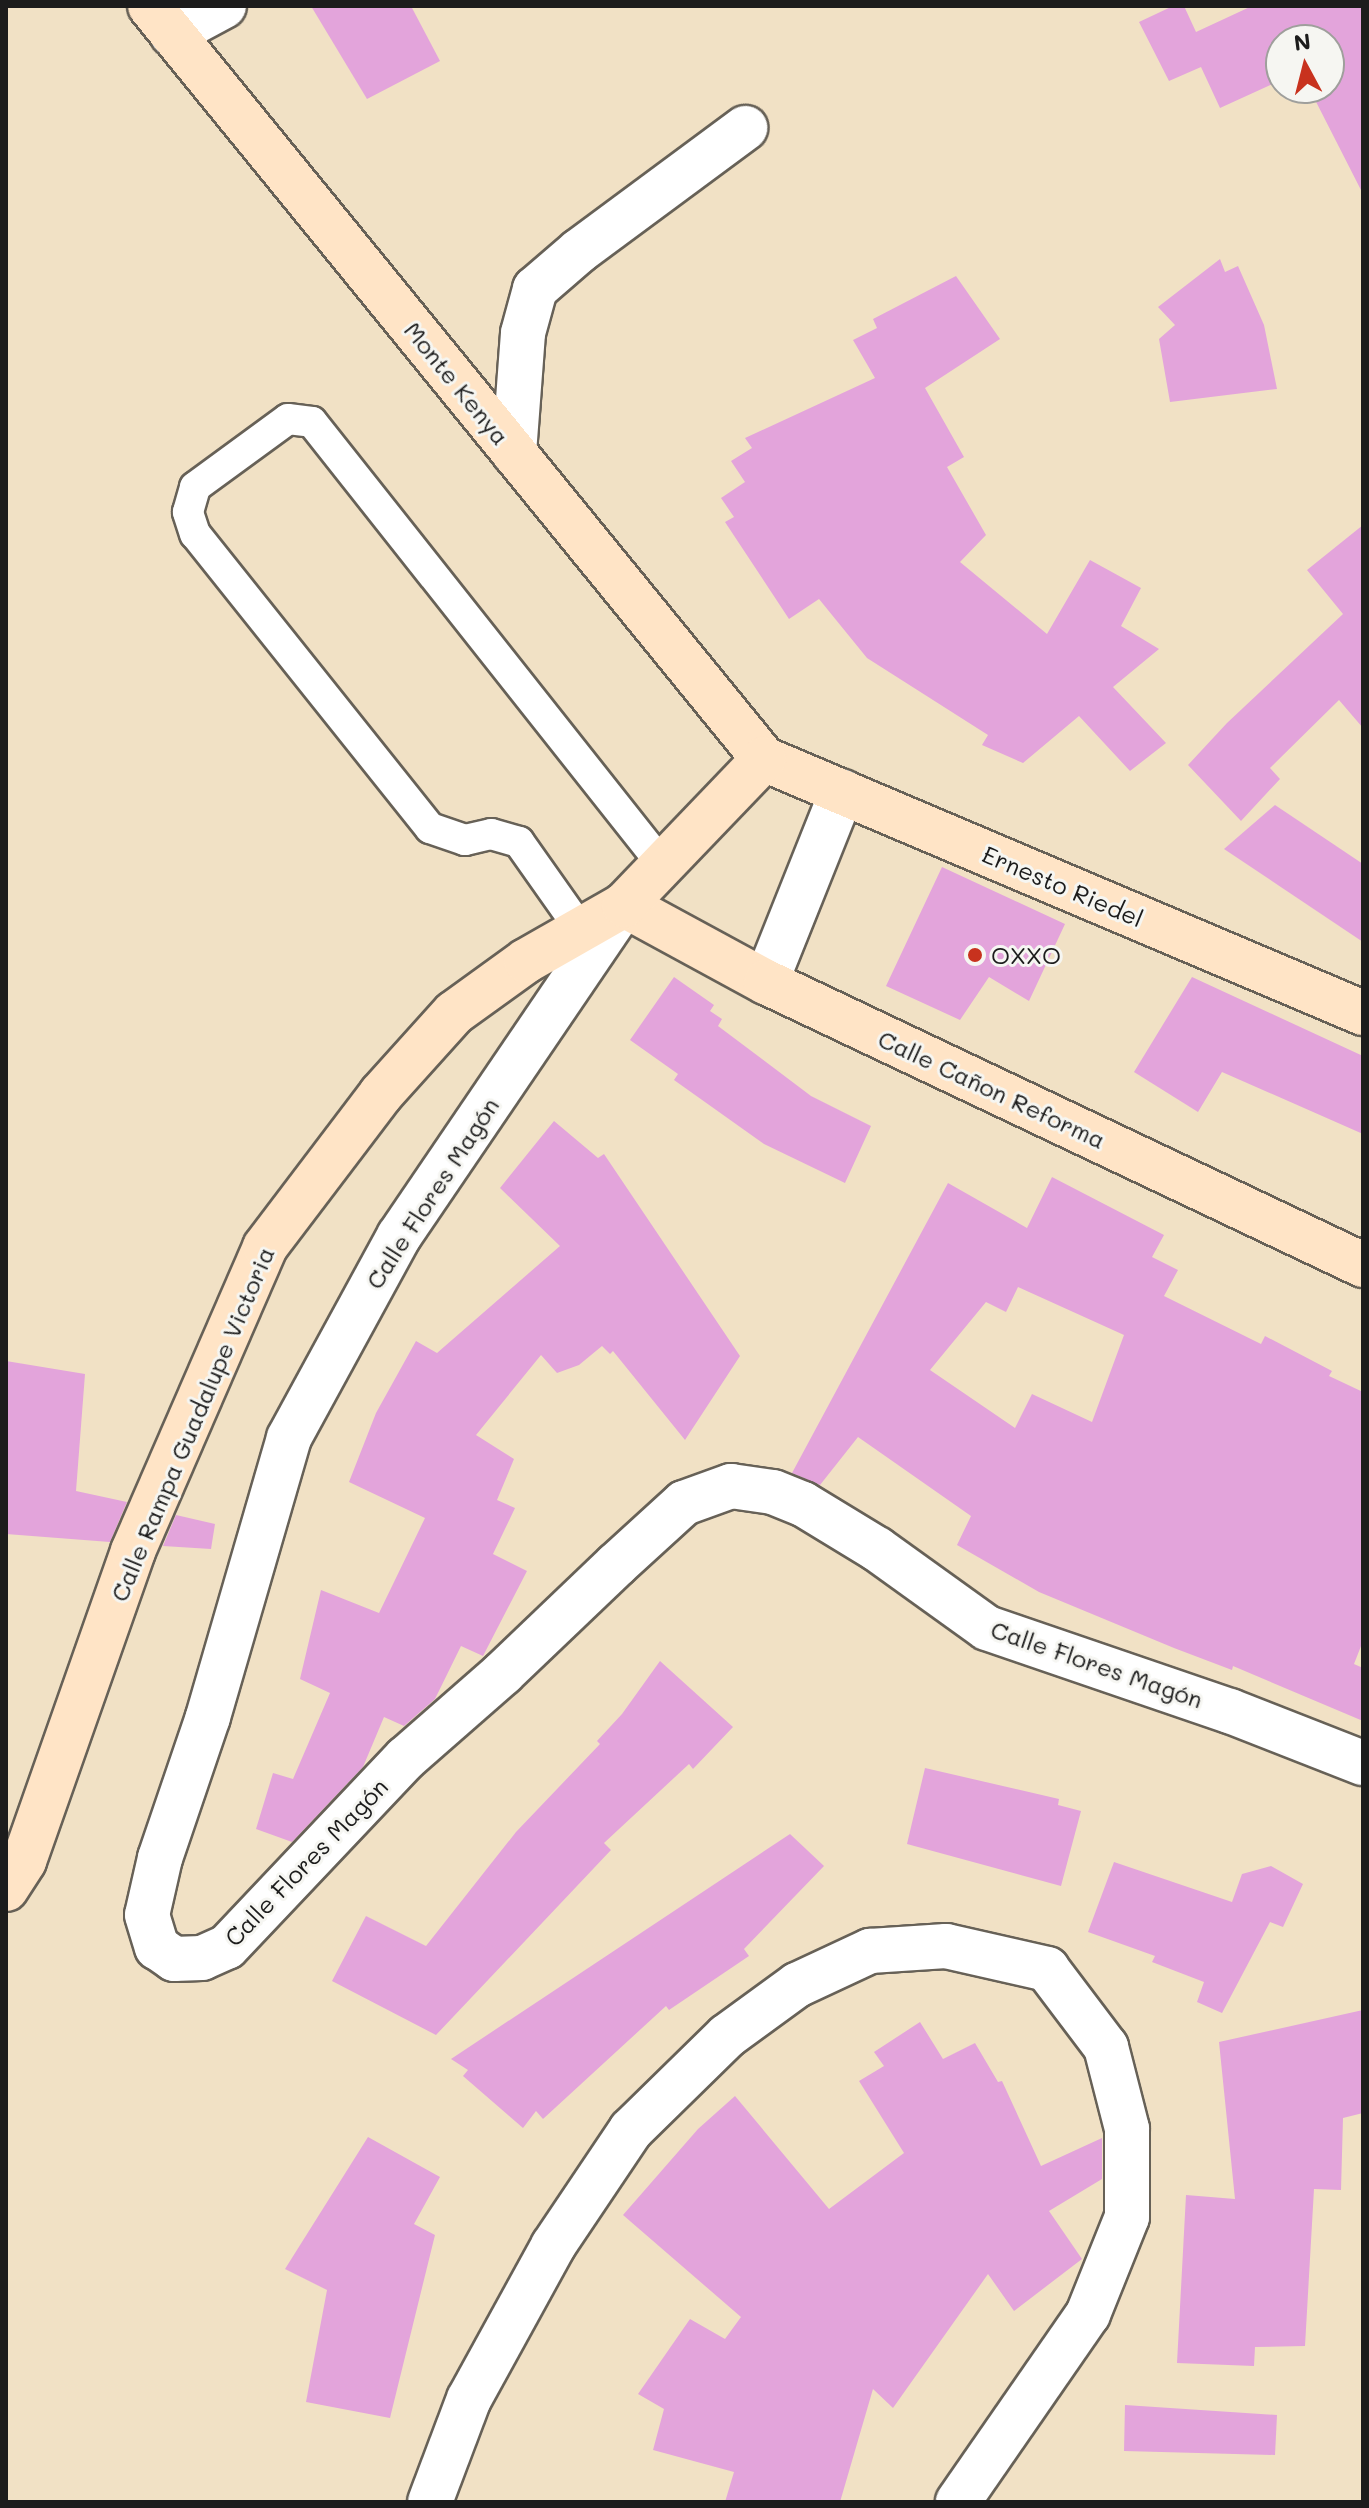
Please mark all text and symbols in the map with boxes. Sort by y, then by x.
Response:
north arrow [1265,24,1345,104]
text: N [1292,26,1312,57]
street label: Monte Kenya [399,316,515,450]
street label: Ernesto Riedel [978,839,1148,933]
place label: OXXO [991,941,1061,969]
marker: OXXO [966,946,984,964]
street label: Calle Cañon Reforma [874,1024,1110,1154]
street label: Calle Flores Magón [359,1092,505,1294]
street label: Calle Rampa Guadalupe Victoria [104,1242,280,1606]
street label: Calle Flores Magón [987,1614,1207,1714]
street label: Calle Flores Magón [218,1772,394,1952]

